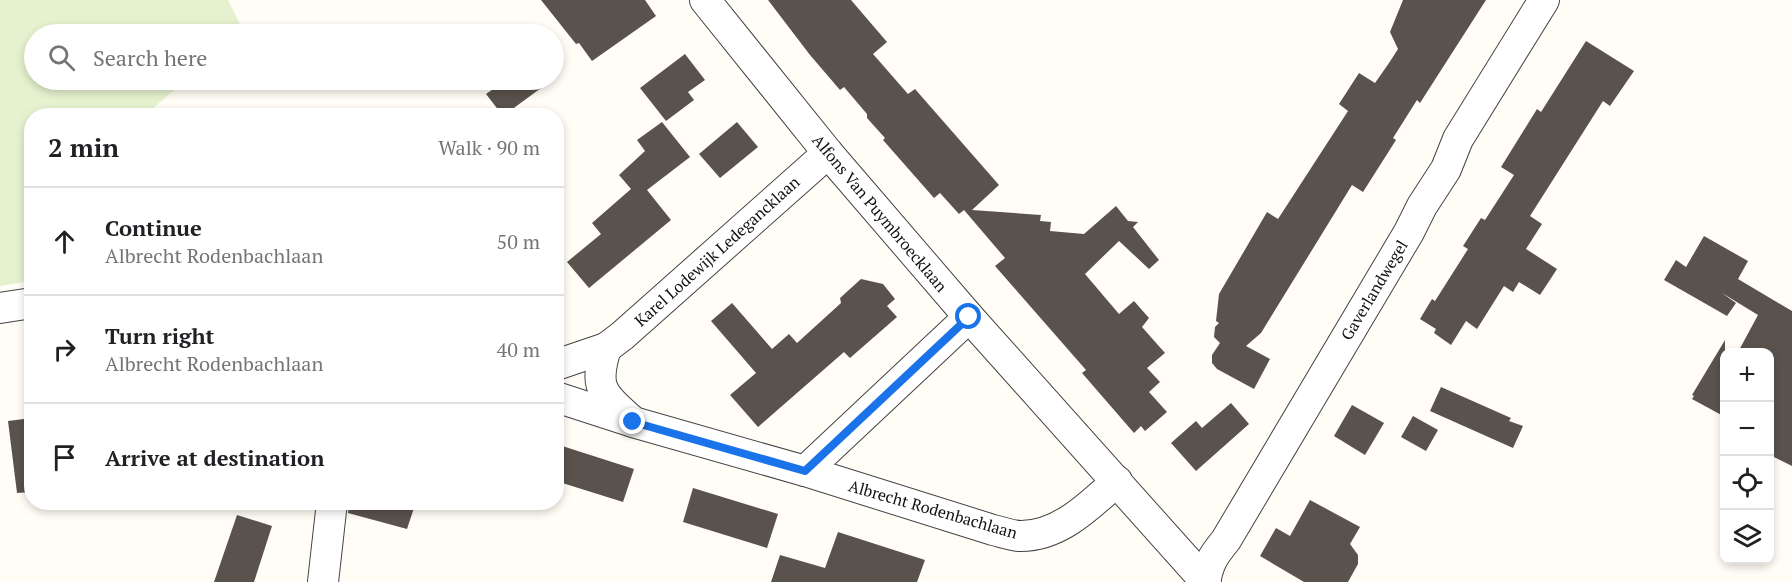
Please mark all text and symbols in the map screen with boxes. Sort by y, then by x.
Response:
search box [24,24,564,90]
icon: search [45,41,78,74]
text: Search here [93,43,207,72]
text: 2 min [48,130,119,164]
street label: Alfons Van Puymbroecklaan [808,130,953,297]
text: Walk · 90 m [438,134,540,161]
street label: Karel Lodewijk Ledegancklaan [630,171,805,331]
text: Continue [105,213,202,242]
icon: ahead [48,225,81,258]
text: 50 m [497,228,540,255]
street label: Gaverlandwegel [1335,236,1413,344]
text: Albrecht Rodenbachlaan [105,242,323,269]
route start [955,303,981,329]
text: Turn right [105,321,214,350]
icon: right [48,333,81,366]
text: 40 m [497,336,540,363]
map controls [1720,348,1774,564]
button: + [1720,348,1774,402]
text: Albrecht Rodenbachlaan [105,350,323,377]
button: − [1720,402,1774,456]
route end [619,408,645,434]
icon: arrive [48,441,81,474]
text: Arrive at destination [105,443,324,472]
button: locate [1720,456,1774,510]
street label: Albrecht Rodenbachlaan [846,474,1020,544]
button: layers [1720,510,1774,564]

